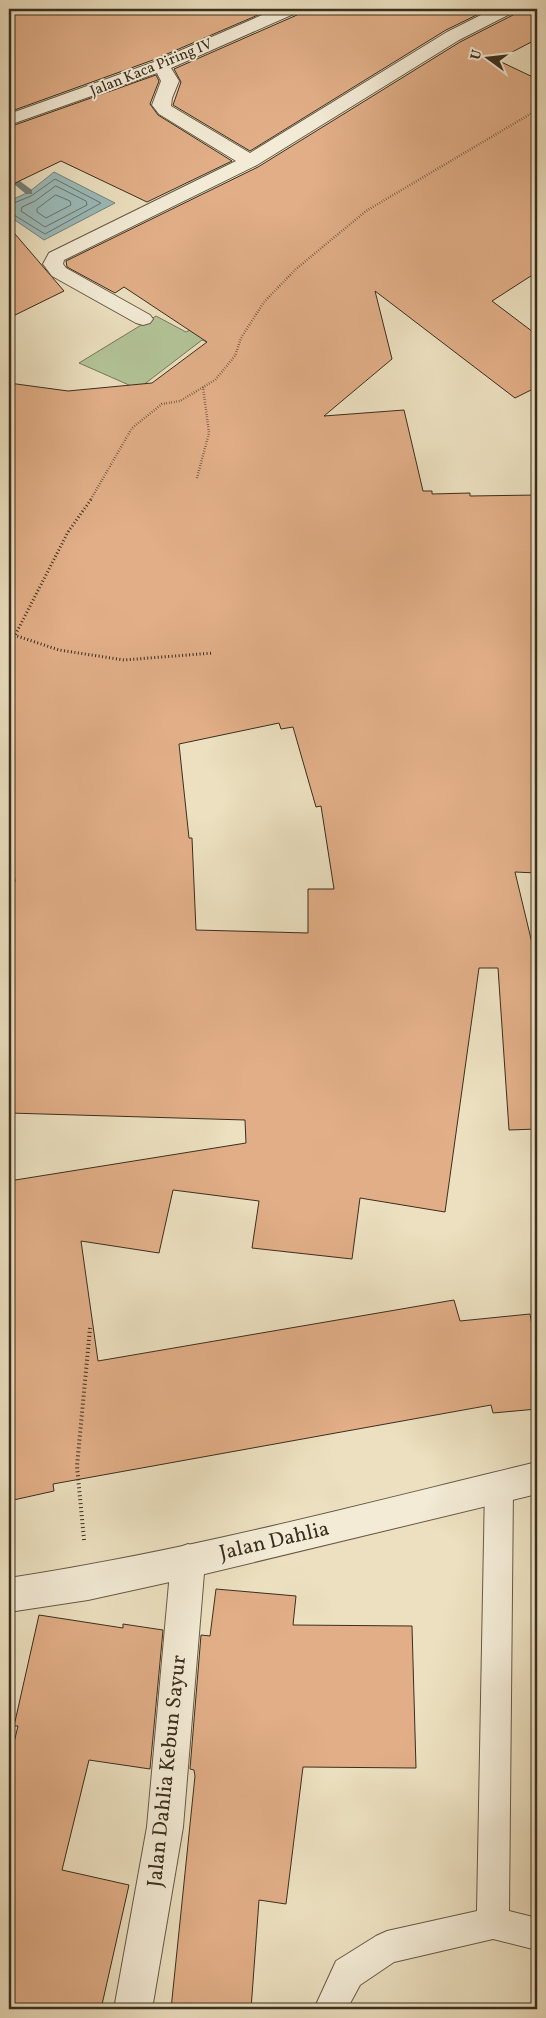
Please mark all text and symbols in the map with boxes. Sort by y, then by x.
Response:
north arrow [464,32,514,82]
street label: Jalan Kaca Piring IV [87,34,216,103]
text: U [466,48,487,62]
street label: Jalan Dahlia [216,1515,332,1568]
street label: Jalan Dahlia Kebun Sayur [141,1653,194,1889]

